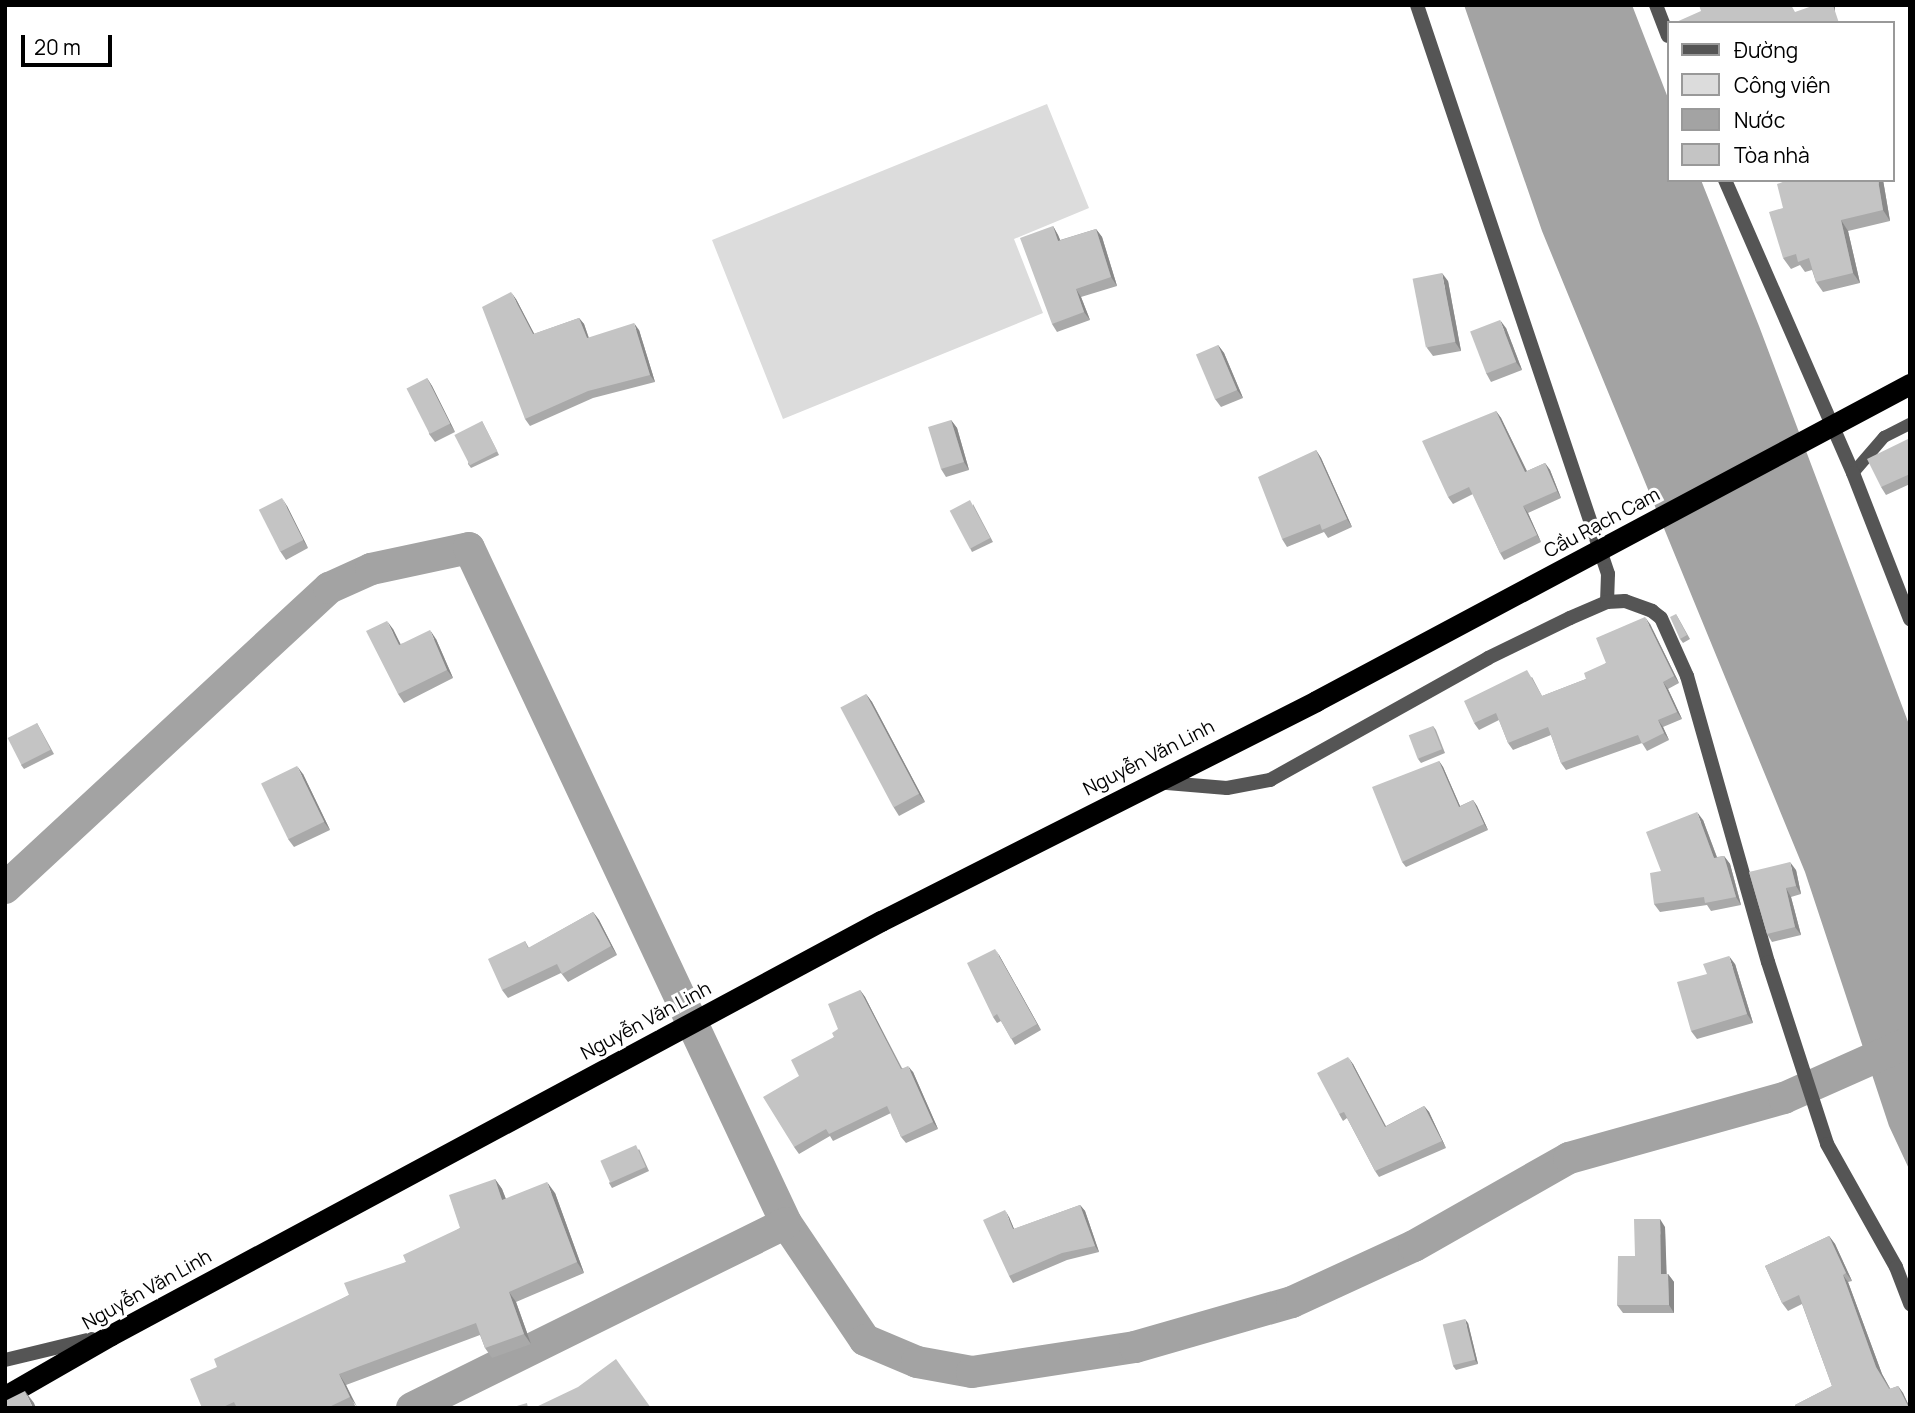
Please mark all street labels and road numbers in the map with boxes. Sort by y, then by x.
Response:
street label: Cầu Rạch Cam [1540,483,1664,563]
street label: Nguyễn Văn Linh [1080,715,1218,801]
street label: Nguyễn Văn Linh [577,977,715,1065]
street label: Nguyễn Văn Linh [78,1245,216,1335]

